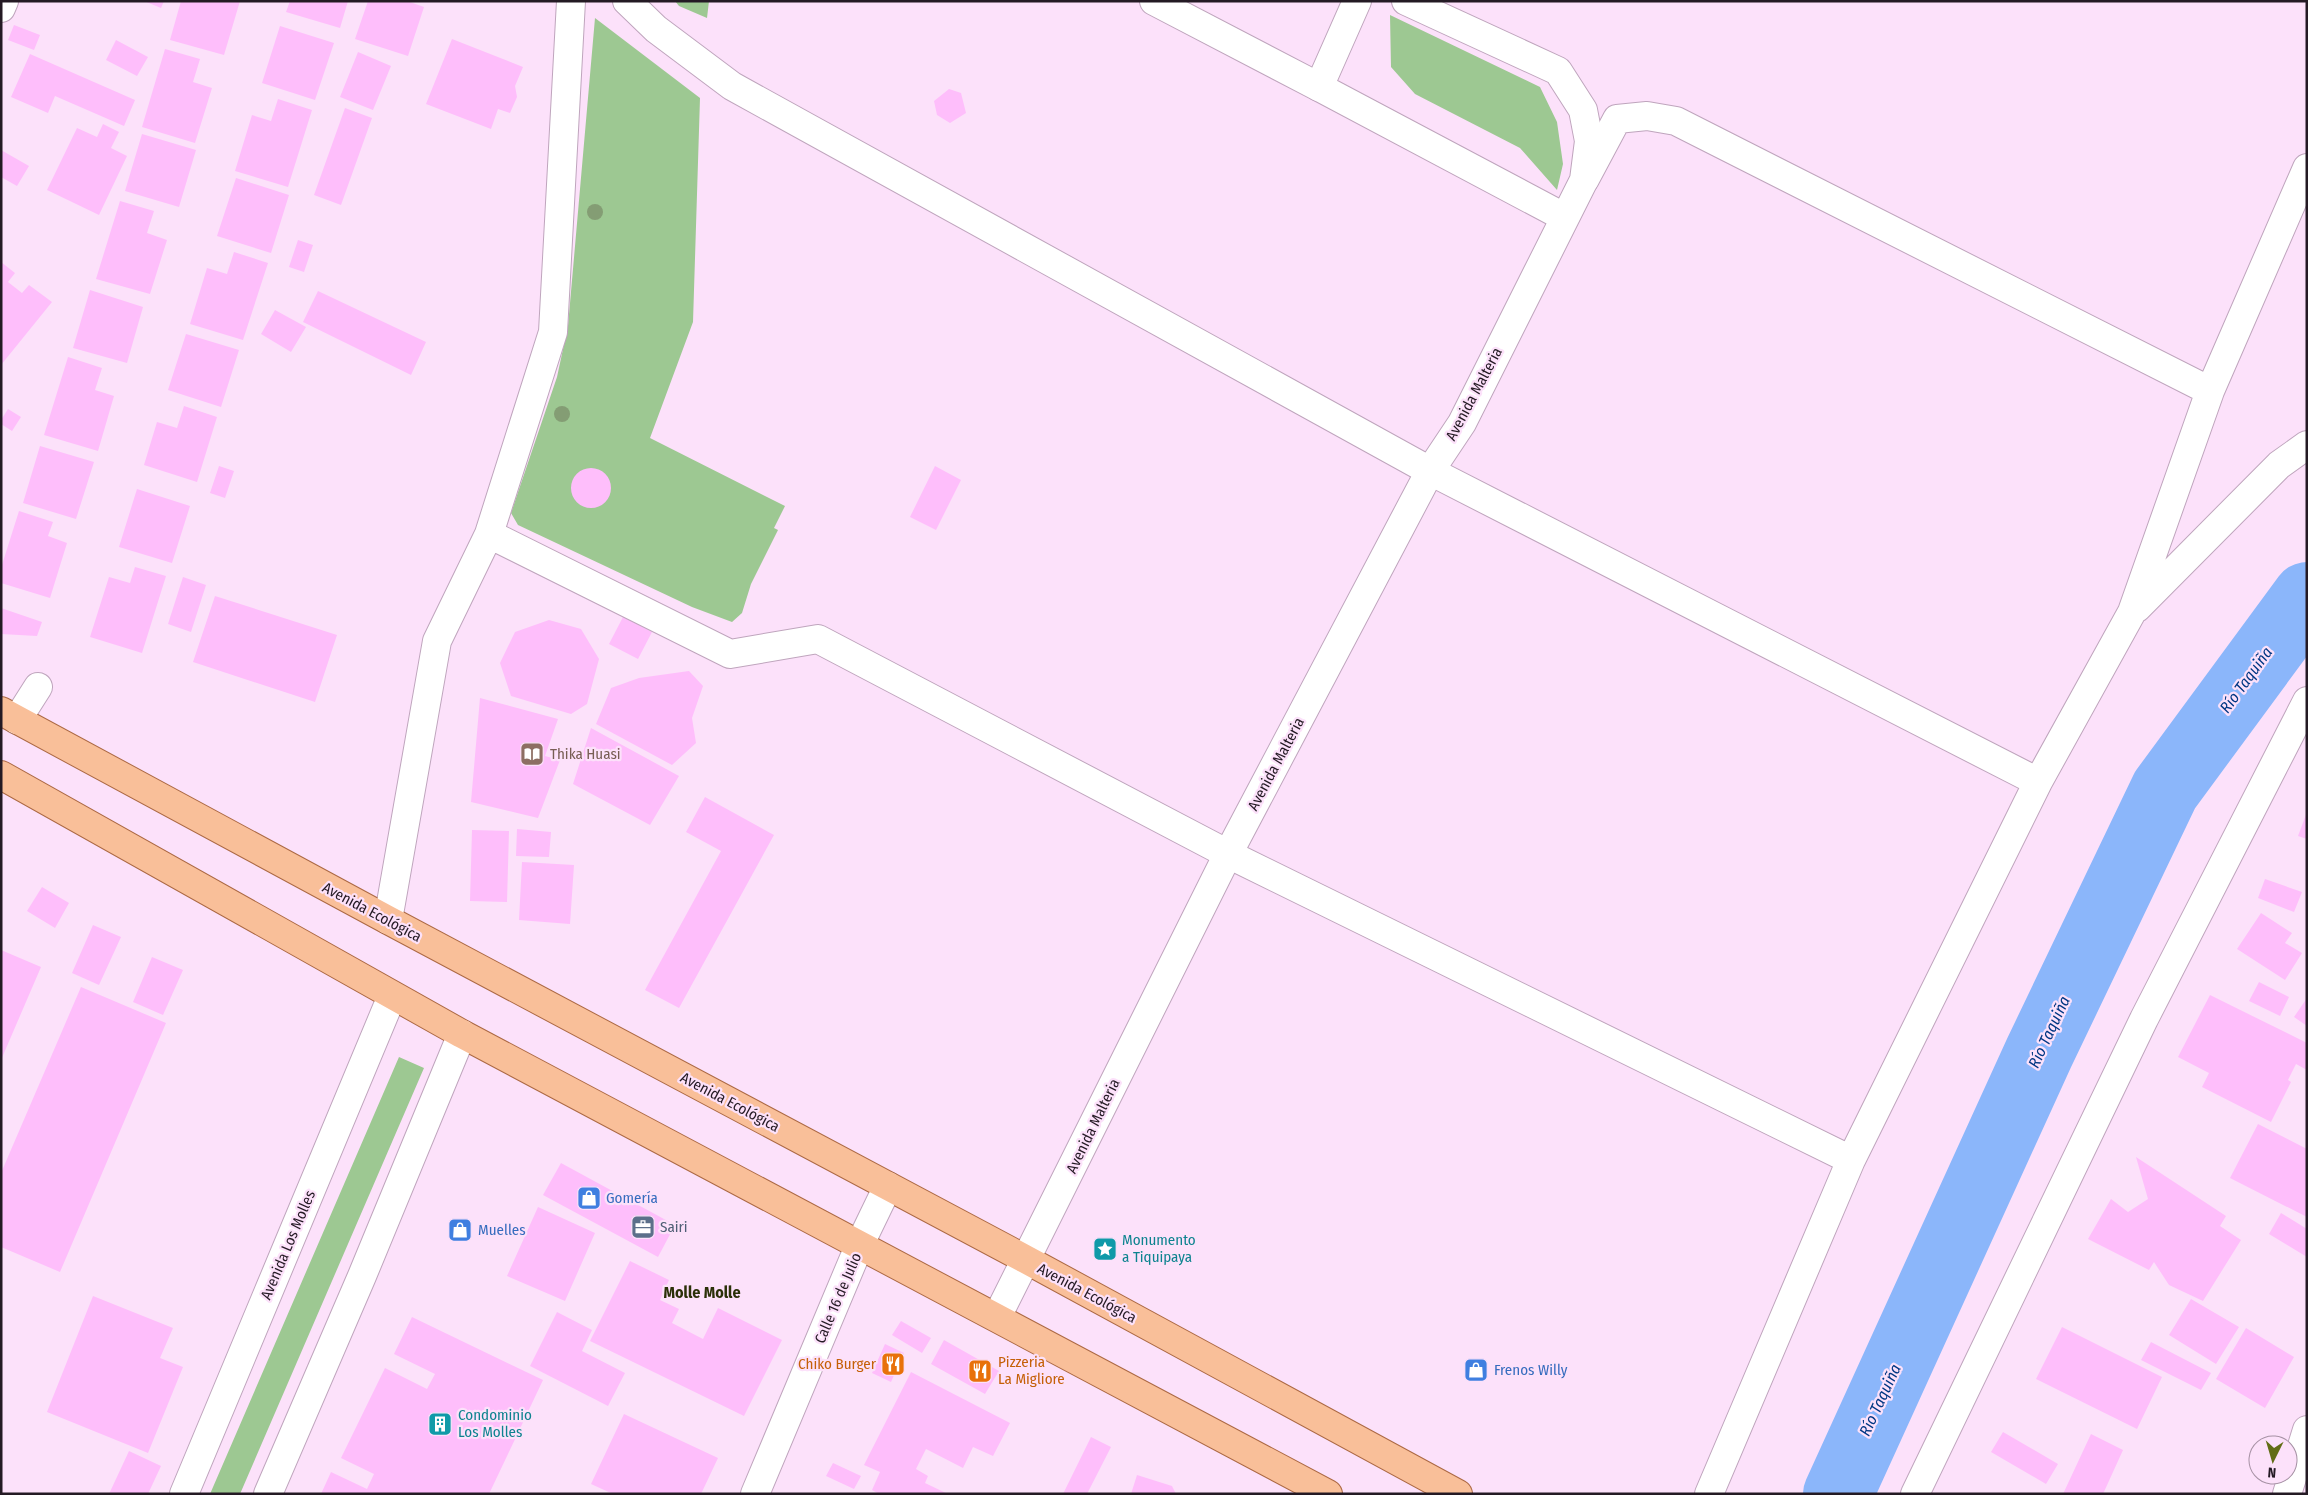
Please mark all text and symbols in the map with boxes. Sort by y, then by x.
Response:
street label: Avenida Malteria [1442,344,1506,444]
water label: Río Taquiña [2216,643,2276,717]
street label: Avenida Malteria [1244,714,1308,814]
library icon: Thika Huasi [519,741,545,767]
place label: Thika Huasi [550,745,621,763]
street label: Avenida Ecológica [319,878,425,946]
water label: Río Taquiña [2024,993,2074,1071]
street label: Avenida Ecológica [677,1068,783,1136]
street label: Avenida Malteria [1062,1076,1124,1176]
shop icon: Gomería [576,1185,602,1211]
street label: Avenida Los Molles [257,1188,319,1302]
place label: Gomería [606,1189,658,1207]
office icon: Sairi [630,1214,656,1240]
shop icon: Muelles [447,1217,473,1243]
place label: Sairi [660,1218,688,1236]
place label: Muelles [478,1221,526,1239]
place label: Monumento a Tiquipaya [1122,1231,1196,1266]
place icon: Monumento a Tiquipaya [1092,1236,1118,1262]
street label: Calle 16 de Julio [811,1250,865,1346]
street label: Avenida Ecológica [1034,1259,1140,1327]
district label: Molle Molle [664,1283,741,1302]
restaurant icon: Chiko Burger [880,1351,906,1377]
place label: Pizzeria La Migliore [998,1353,1065,1388]
place label: Chiko Burger [798,1355,877,1373]
shop icon: Frenos Willy [1463,1357,1489,1383]
restaurant icon: Pizzeria La Migliore [967,1358,993,1384]
place label: Frenos Willy [1494,1361,1568,1379]
water label: Río Taquiña [1855,1361,1905,1439]
place label: Condominio Los Molles [458,1406,532,1441]
building icon: Condominio Los Molles [427,1411,453,1437]
north arrow [2248,1435,2298,1485]
text: N [2267,1464,2277,1481]

